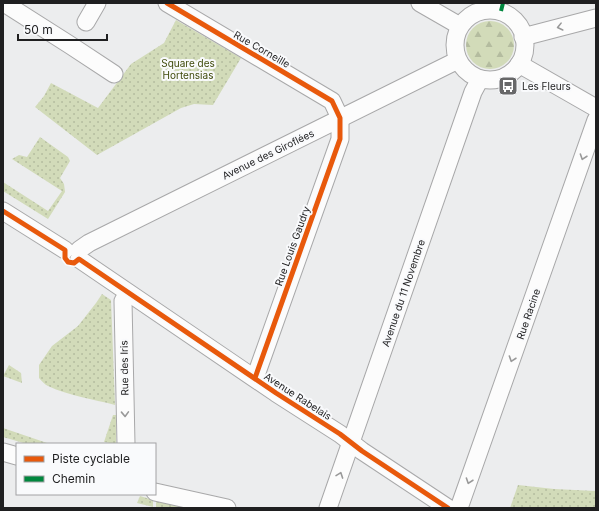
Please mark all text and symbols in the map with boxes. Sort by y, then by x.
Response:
scale bar [18,16,107,42]
text: 50 m [24,22,53,37]
one-way arrow [556,23,563,31]
street label: Rue Corneille [232,28,292,70]
park label: Square des Hortensias [161,57,215,81]
bus stop icon: Les Fleurs [497,75,519,97]
place label: Les Fleurs [522,80,571,92]
street label: Avenue des Giroflées [220,127,316,181]
one-way arrow [579,153,587,160]
street label: Rue Louis Gaudry [272,204,312,287]
street label: Avenue du 11 Novembre [379,238,427,348]
street label: Rue Racine [514,287,542,341]
street label: Rue des Iris [118,340,130,396]
one-way arrow [508,355,517,362]
street label: Avenue Rabelais [262,370,334,422]
one-way arrow [121,411,129,417]
legend [16,443,156,495]
text: Piste cyclable [52,451,130,466]
text: Chemin [52,471,95,486]
one-way arrow [335,472,343,479]
one-way arrow [465,478,474,485]

